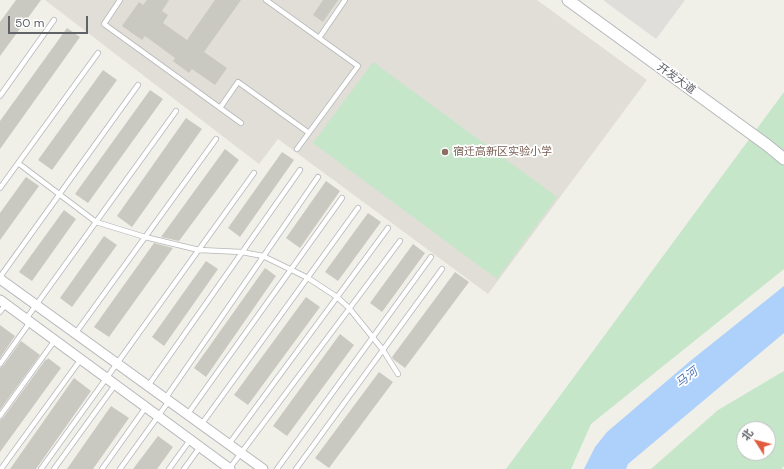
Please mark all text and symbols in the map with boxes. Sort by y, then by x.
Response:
scale bar [10,8,90,34]
text: 50 m [15,15,44,31]
street label: 开发大道 [654,61,698,97]
place label: 宿迁高新区实验小学 [453,145,552,159]
marker: 宿迁高新区实验小学 [440,147,450,157]
water label: 马河 [673,365,701,391]
north arrow [736,421,776,461]
text: 北 [738,426,756,443]

